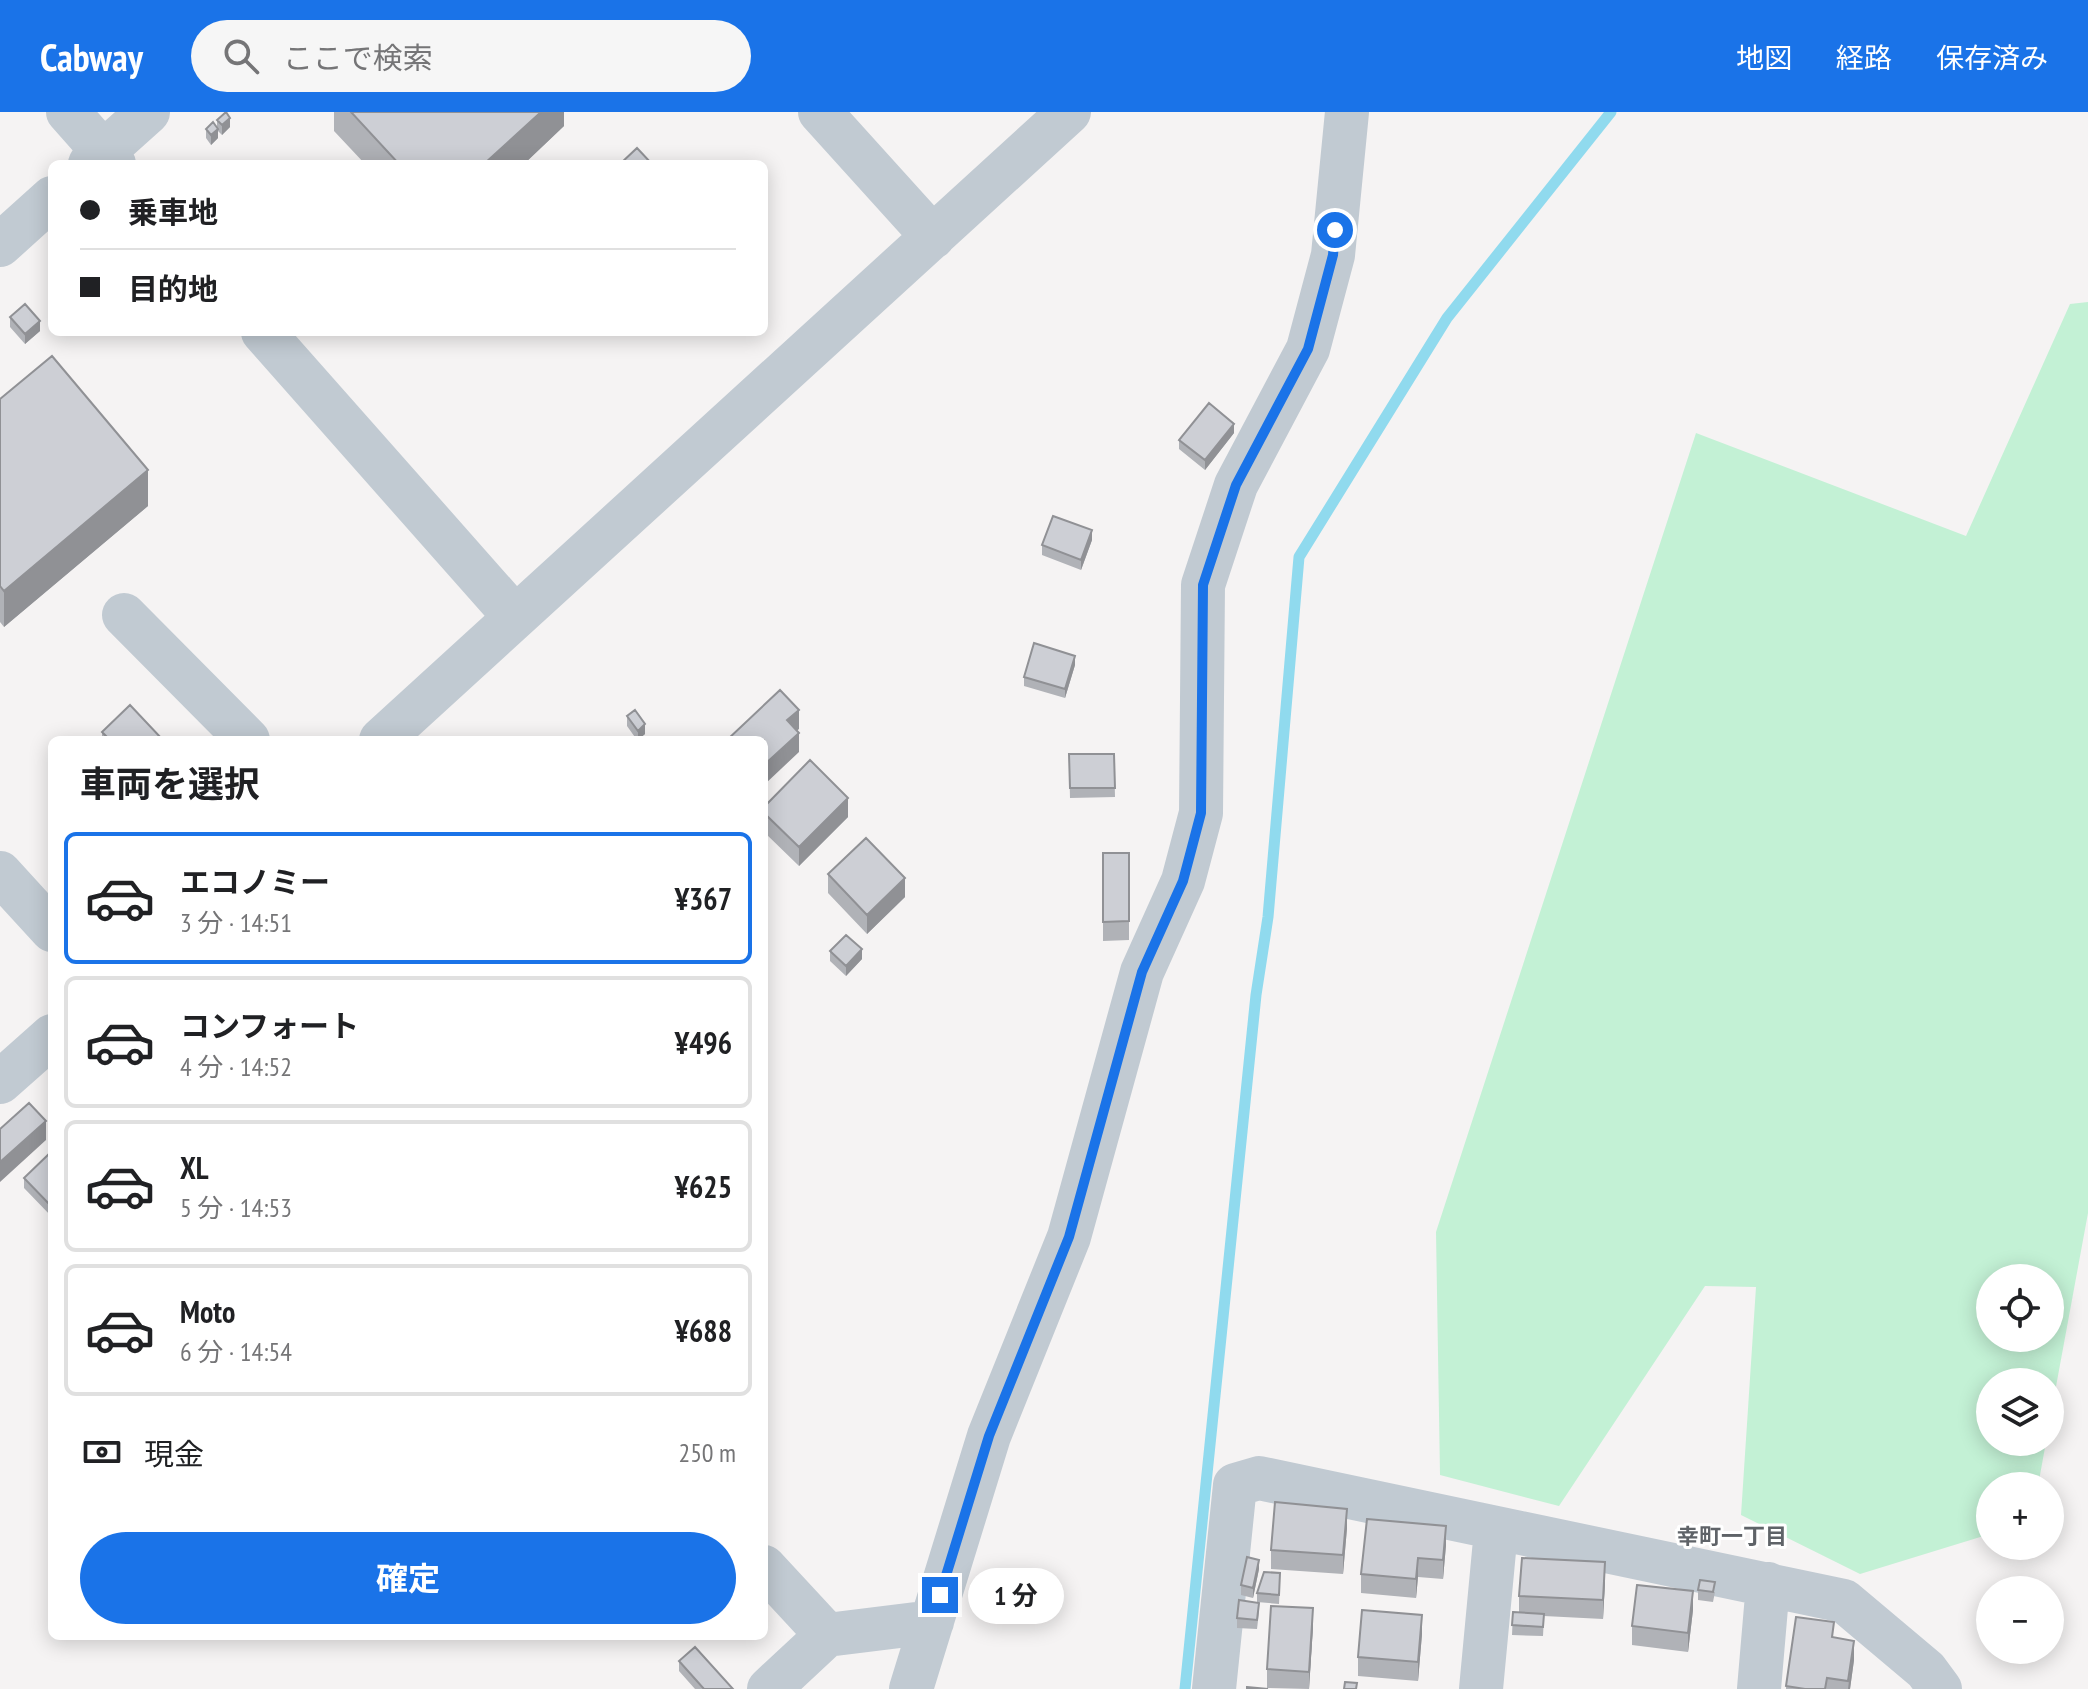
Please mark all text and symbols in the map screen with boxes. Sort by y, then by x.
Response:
search box [191,20,751,92]
text: Cabway [40,32,143,81]
icon: search [219,34,263,78]
text: ここで検索 [283,38,433,77]
text: 地図 [1736,39,1792,76]
text: 経路 [1836,39,1892,76]
text: 保存済み [1936,39,2048,76]
text: 乗車地 [128,192,218,231]
route start [1317,212,1353,248]
text: 目的地 [128,269,218,308]
text: 車両を選択 [80,760,260,807]
icon: car [84,862,156,934]
text: エコノミー [180,862,330,901]
text: ¥367 [675,879,732,918]
text: 3 分 · 14:51 [180,906,292,939]
icon: car [84,1006,156,1078]
text: コンフォート [180,1006,359,1045]
text: ¥496 [675,1023,732,1062]
text: 4 分 · 14:52 [180,1050,292,1083]
text: XL [180,1148,209,1187]
icon: car [84,1150,156,1222]
text: ¥625 [675,1167,732,1206]
text: 5 分 · 14:53 [180,1191,292,1224]
map controls [1976,1264,2064,1664]
button: locate [1976,1264,2064,1352]
text: Moto [180,1292,235,1331]
icon: car [84,1294,156,1366]
text: ¥688 [675,1311,732,1350]
text: 6 分 · 14:54 [180,1335,292,1368]
button: layers [1976,1368,2064,1456]
icon: cash [80,1430,124,1474]
text: 現金 [144,1434,204,1473]
text: 250 m [678,1436,736,1469]
button: + [1976,1472,2064,1560]
district label: 幸町一丁目 [1677,1522,1787,1550]
button: 確定 [80,1532,736,1624]
callout: 1 分 [968,1567,1064,1623]
button: − [1976,1576,2064,1664]
route end [922,1577,958,1613]
text: 1 分 [994,1579,1038,1612]

